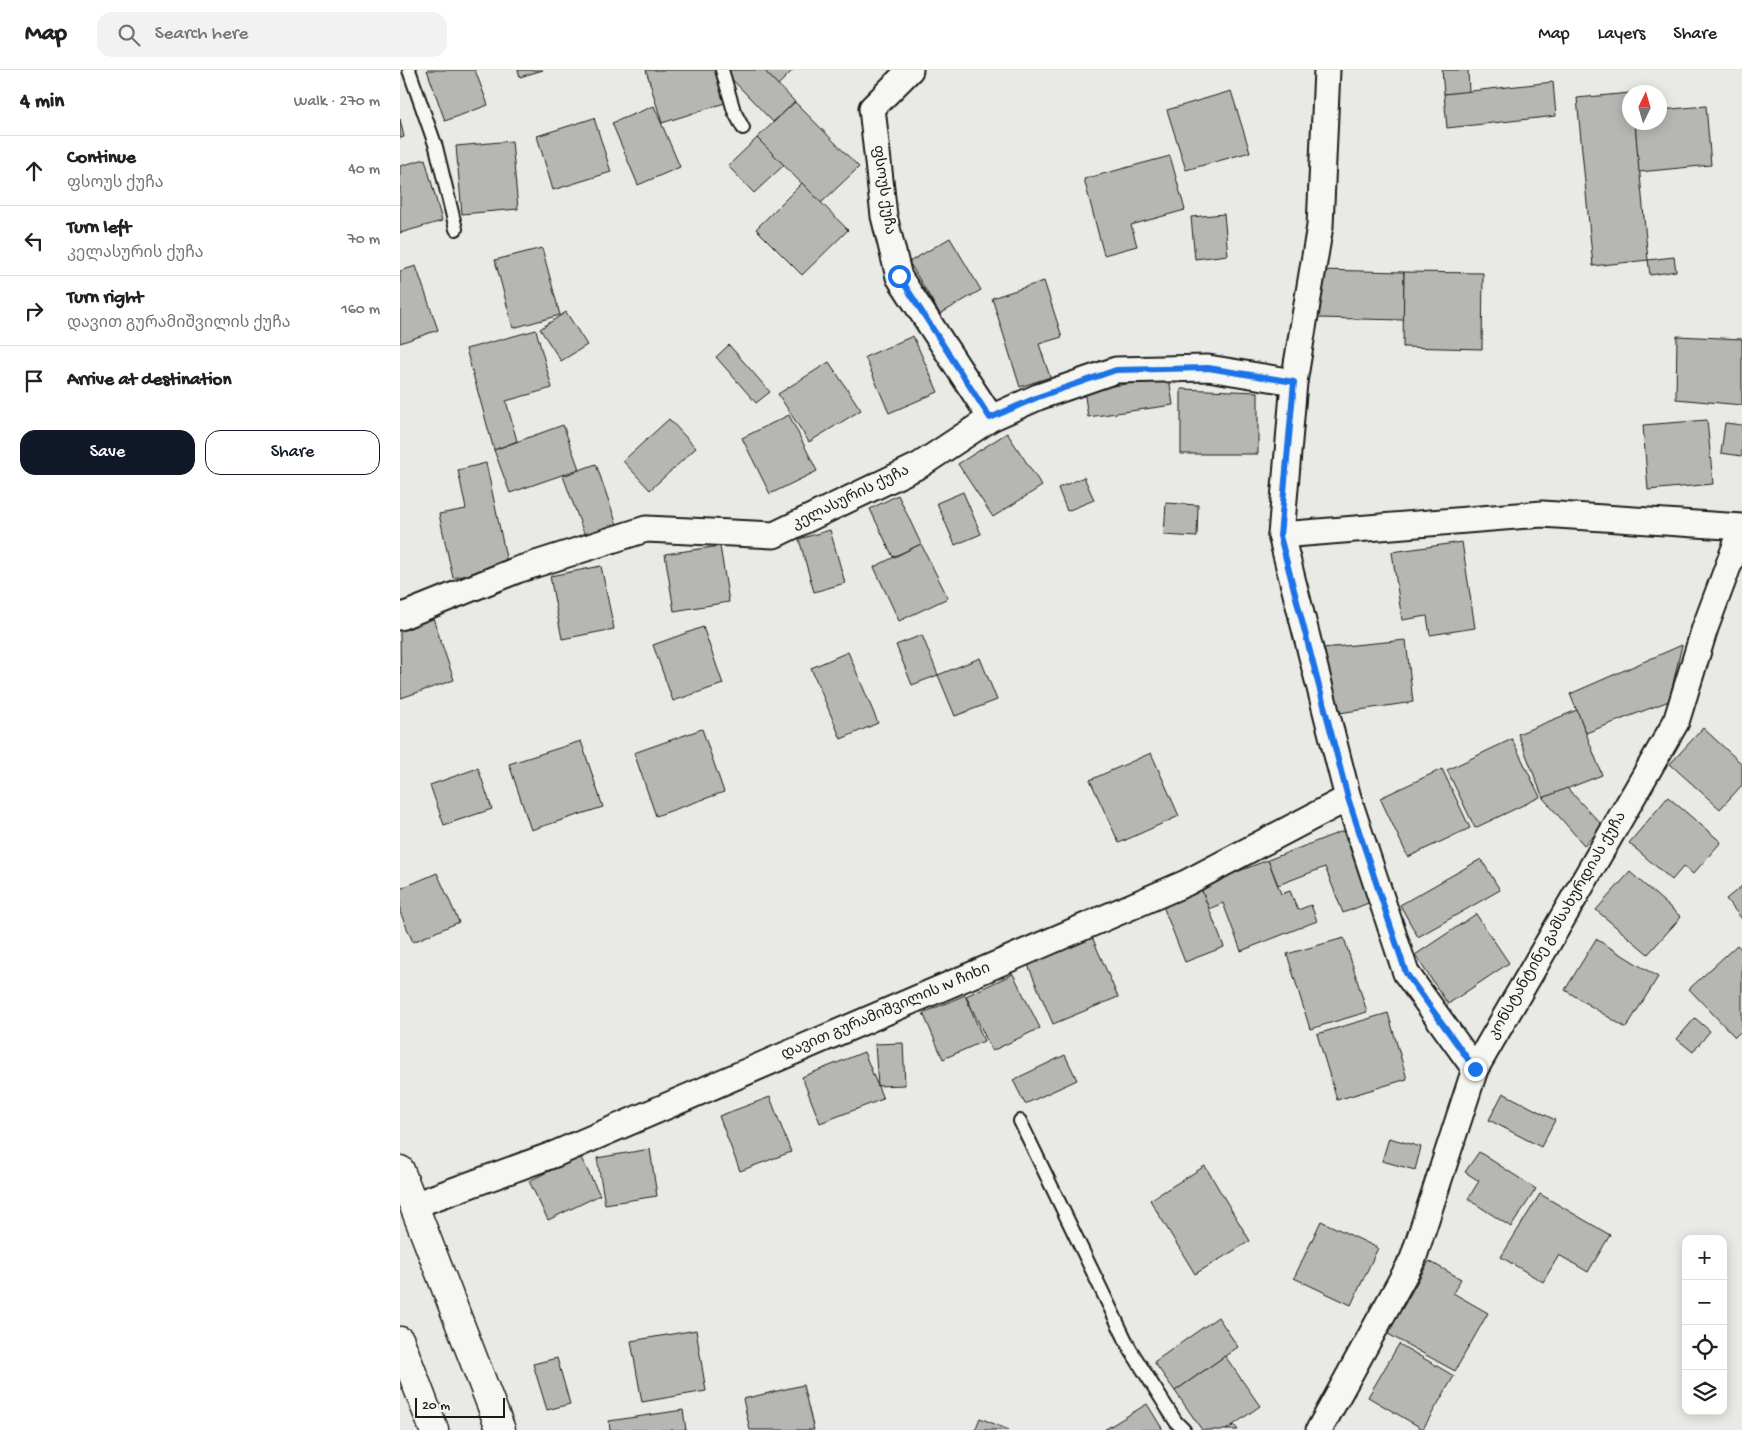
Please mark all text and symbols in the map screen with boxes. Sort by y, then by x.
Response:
search box [97,12,447,57]
text: Map [25,20,67,49]
icon: search [115,21,143,49]
text: Search here [155,23,248,46]
text: Map [1538,24,1570,45]
text: Layers [1598,24,1645,45]
text: Share [1673,24,1717,45]
north arrow [1622,85,1667,130]
text: 4 min [20,90,64,115]
text: Walk · 270 m [294,93,380,112]
street label: ფსოუს ქუჩა [868,144,898,236]
text: Continue [67,147,136,170]
icon: ahead [20,157,48,185]
text: 40 m [348,161,380,180]
text: ფსოუს ქუჩა [67,175,163,194]
text: Turn left [67,217,131,240]
icon: left [20,227,48,255]
text: 70 m [347,231,380,250]
text: კელასურის ქუჩა [67,245,204,264]
route start [888,265,911,288]
text: Turn right [67,287,143,310]
icon: right [20,297,48,325]
text: 160 m [341,301,380,320]
text: დავით გურამიშვილის ქუჩა [67,315,291,334]
icon: arrive [20,367,48,395]
text: Arrive at destination [67,369,231,392]
button: Save [20,430,195,475]
button: Share [205,430,380,475]
street label: კელასურის ქუჩა [790,462,912,534]
street label: კონსტანტინე გამსახურდიას ქუჩა [1485,809,1631,1043]
street label: დავით გურამიშვილის IV ჩიხი [779,960,993,1064]
route end [1464,1058,1487,1081]
map controls [1682,1235,1727,1415]
button: + [1682,1235,1727,1280]
button: − [1682,1280,1727,1325]
button: locate [1682,1325,1727,1370]
button: layers [1682,1370,1727,1415]
scale bar [415,1395,505,1418]
text: 20 m [422,1398,450,1415]

